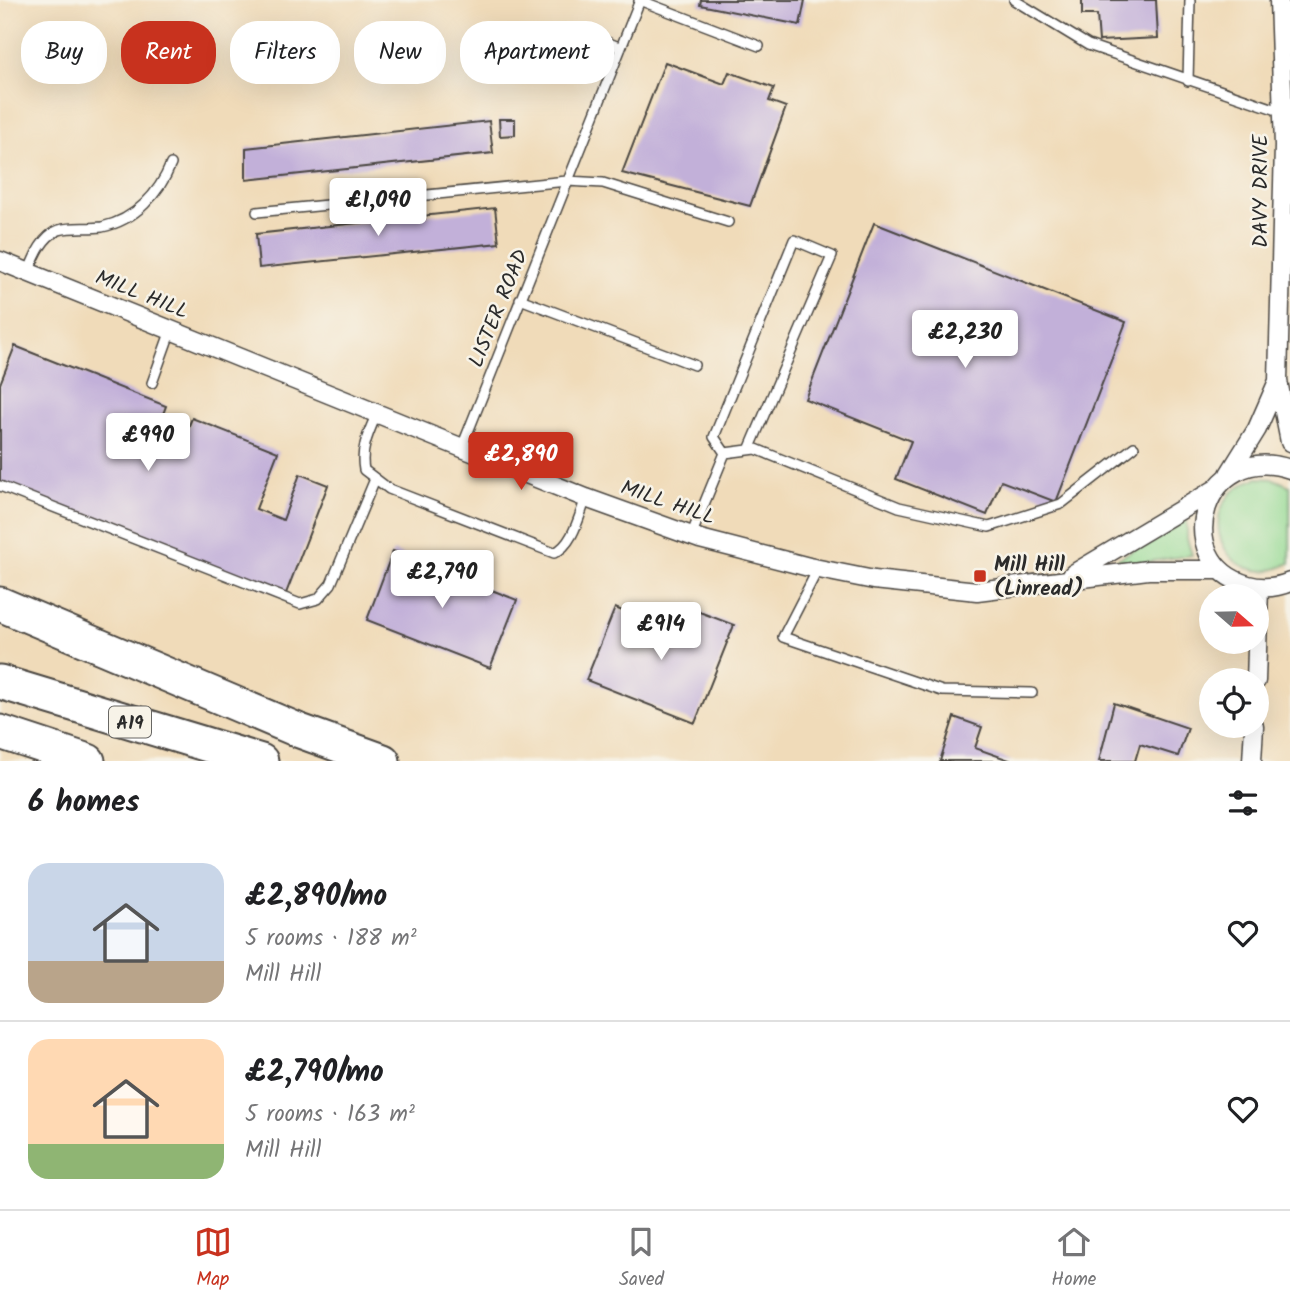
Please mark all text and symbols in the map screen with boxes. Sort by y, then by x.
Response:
chip: Buy [21,21,107,84]
chip: Rent [121,21,216,84]
chip: Filters [230,21,340,84]
chip: New [354,21,446,84]
chip: Apartment [460,21,614,84]
street label: DAVY DRIVE [1245,133,1278,248]
pin: £1,090 [321,178,435,238]
text: £1,090 [345,183,411,219]
street label: LISTER ROAD [461,245,538,373]
street label: MILL HILL [90,262,193,329]
pin: £2,230 [908,310,1022,370]
text: £2,230 [928,315,1002,351]
pin: £990 [107,414,189,473]
text: £990 [122,418,174,454]
pin: £2,890 [464,433,578,492]
text: £2,890 [484,437,558,473]
street label: MILL HILL [616,472,719,535]
place label: Mill Hill (Linread) [994,549,1084,606]
pin: £2,790 [385,550,499,610]
text: £2,790 [407,555,477,591]
marker: Mill Hill (Linread) [972,568,988,584]
north arrow [1199,584,1269,654]
map controls [1199,584,1269,738]
pin: £914 [620,602,702,662]
text: £914 [637,607,685,643]
button: locate [1199,668,1269,738]
road number: A19 [109,706,151,737]
text: 6 homes [28,779,140,827]
icon: filters [1224,784,1262,822]
text: £2,890/mo [245,873,387,921]
icon: home [84,891,168,975]
icon: heart [1224,914,1262,952]
text: 5 rooms · 188 m² [245,921,417,957]
text: Mill Hill [245,957,321,993]
text: £2,790/mo [245,1049,384,1097]
icon: home [84,1067,168,1151]
icon: heart [1224,1090,1262,1128]
text: 5 rooms · 163 m² [245,1097,415,1133]
text: Mill Hill [245,1133,321,1169]
tab: Map [194,1223,232,1295]
tab: Saved [619,1223,664,1295]
tab: Home [1051,1223,1096,1295]

